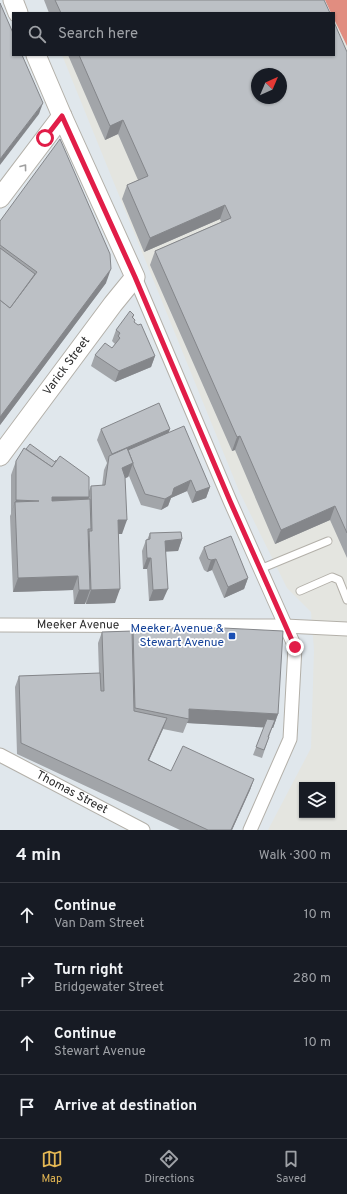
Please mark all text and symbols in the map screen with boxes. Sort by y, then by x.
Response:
search box [12,12,335,56]
icon: search [26,23,48,45]
text: Search here [58,25,138,44]
north arrow [251,68,287,104]
route start [36,129,54,147]
one-way arrow [19,164,26,171]
street label: Varick Street [40,333,94,399]
street label: Meeker Avenue [37,617,119,633]
place label: Meeker Avenue & Stewart Avenue [131,621,224,651]
marker: Meeker Avenue & Stewart Avenue [227,631,237,641]
route end [286,638,304,656]
street label: Thomas Street [33,767,110,818]
map controls [299,782,335,818]
button: layers [299,782,335,818]
text: 4 min [16,845,61,867]
text: Walk · 300 m [259,848,331,864]
text: Continue [54,897,116,916]
icon: ahead [16,904,38,926]
text: 10 m [304,907,331,923]
text: Van Dam Street [54,916,144,932]
text: Turn right [54,961,123,980]
icon: right [16,968,38,990]
text: 280 m [293,971,331,987]
text: Bridgewater Street [54,980,164,996]
text: Continue [54,1025,116,1044]
icon: ahead [16,1032,38,1054]
text: 10 m [304,1035,331,1051]
text: Stewart Avenue [54,1044,146,1060]
icon: arrive [16,1096,38,1118]
text: Arrive at destination [54,1097,197,1116]
tab: Map [41,1148,63,1186]
tab: Directions [144,1148,194,1186]
tab: Saved [276,1148,306,1186]

